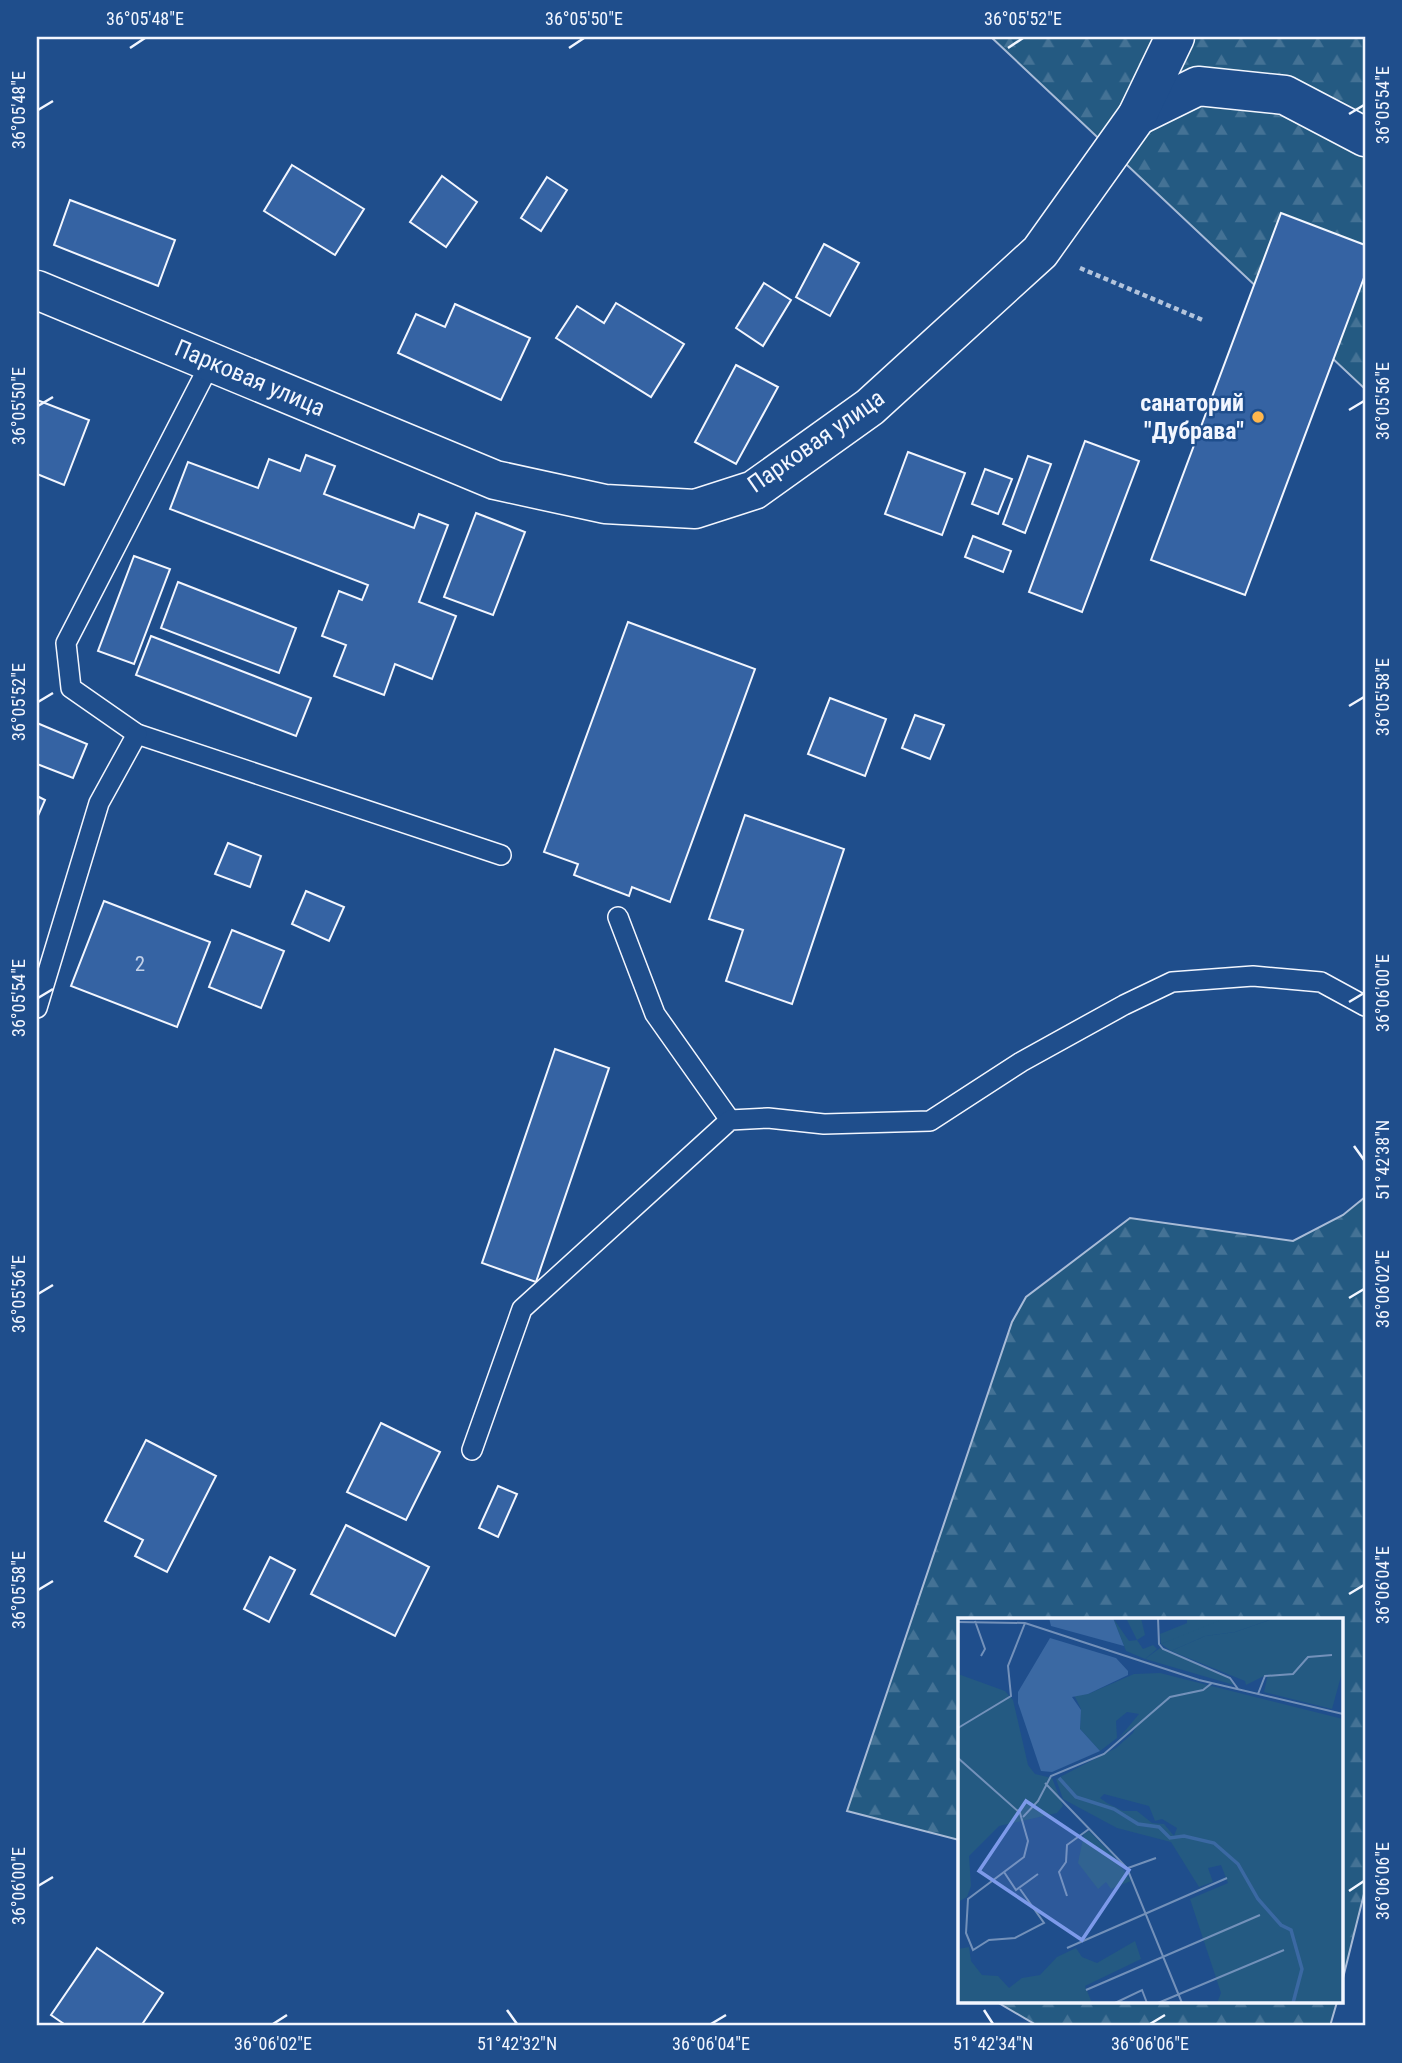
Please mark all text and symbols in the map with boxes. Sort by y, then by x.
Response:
text: 36°05'48"E [106,8,184,29]
text: 36°05'50"E [545,8,623,29]
text: 36°05'52"E [984,8,1062,29]
text: 36°05'54"E [1372,66,1393,144]
text: 36°05'48"E [8,71,29,149]
street label: Парковая улица [171,334,329,422]
text: 36°05'56"E [1372,362,1393,440]
text: 36°05'50"E [8,367,29,445]
street label: Парковая улица [742,384,890,498]
place label: санаторий "Дубрава" [1140,389,1244,445]
marker: санаторий "Дубрава" [1250,409,1266,425]
text: 36°05'58"E [1372,658,1393,736]
text: 36°05'52"E [8,663,29,741]
house number: 2 [135,952,145,976]
text: 36°06'00"E [1372,954,1393,1032]
text: 36°05'54"E [8,959,29,1037]
text: 51°42'38"N [1372,1120,1393,1200]
text: 36°06'02"E [1372,1250,1393,1328]
text: 36°05'56"E [8,1255,29,1333]
text: 36°06'04"E [1372,1546,1393,1624]
text: 36°05'58"E [8,1551,29,1629]
inset map [958,1618,1342,2004]
text: 36°06'06"E [1372,1842,1393,1920]
text: 36°06'00"E [8,1847,29,1925]
text: 36°06'02"E [234,2033,312,2054]
text: 51°42'32"N [477,2033,557,2054]
text: 36°06'04"E [672,2033,750,2054]
text: 51°42'34"N [953,2033,1033,2054]
text: 36°06'06"E [1111,2033,1189,2054]

